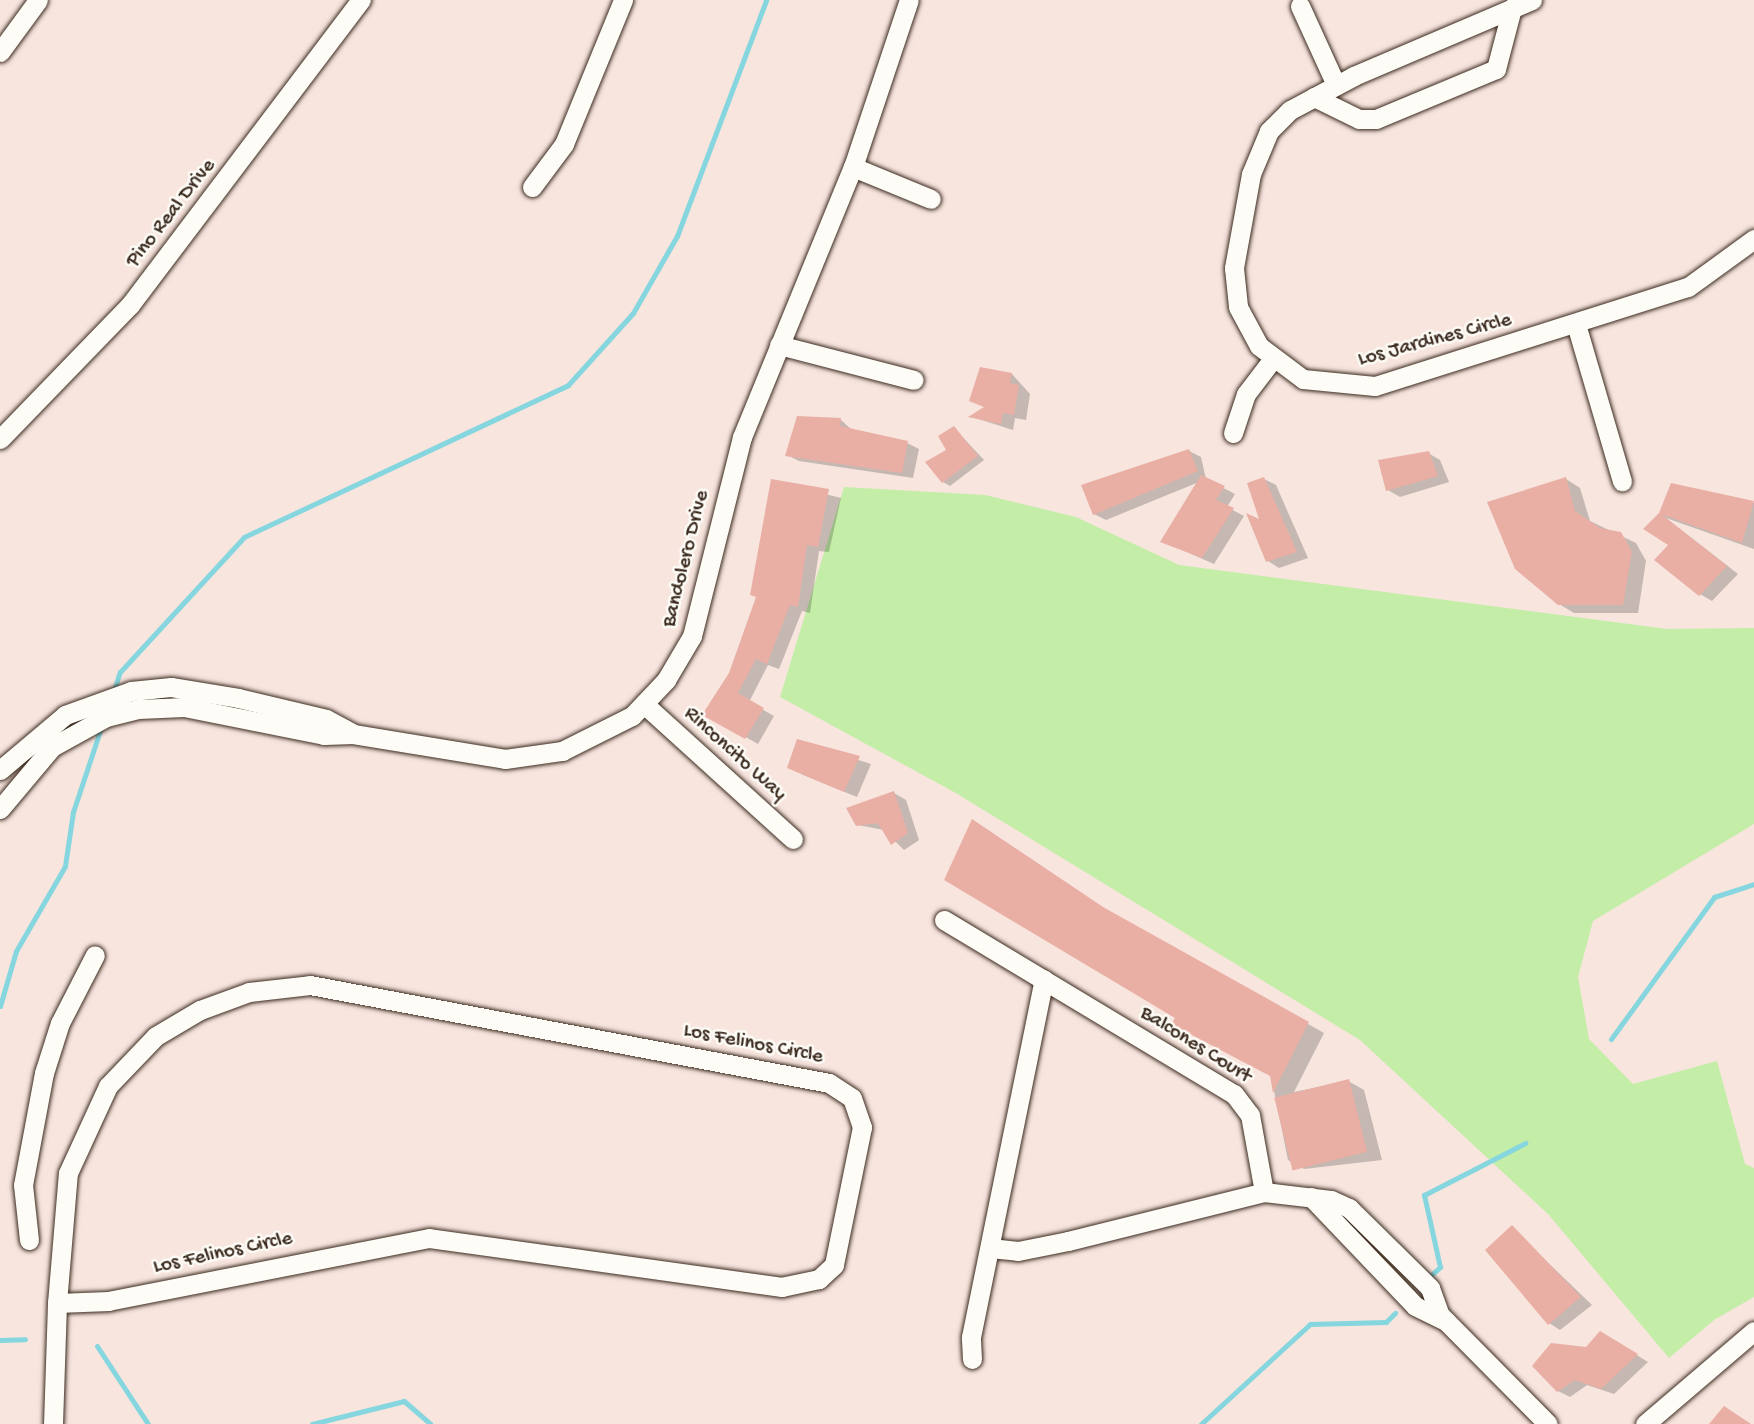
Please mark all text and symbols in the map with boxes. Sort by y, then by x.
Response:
street label: Pino Real Drive [122,155,222,273]
street label: Los Jardines Circle [1355,308,1515,374]
street label: Bandolero Drive [658,488,716,630]
street label: Rinconcito Way [677,702,791,808]
street label: Balcones Court [1135,1002,1255,1090]
street label: Los Felinos Circle [681,1019,825,1071]
street label: Los Felinos Circle [151,1227,295,1281]

